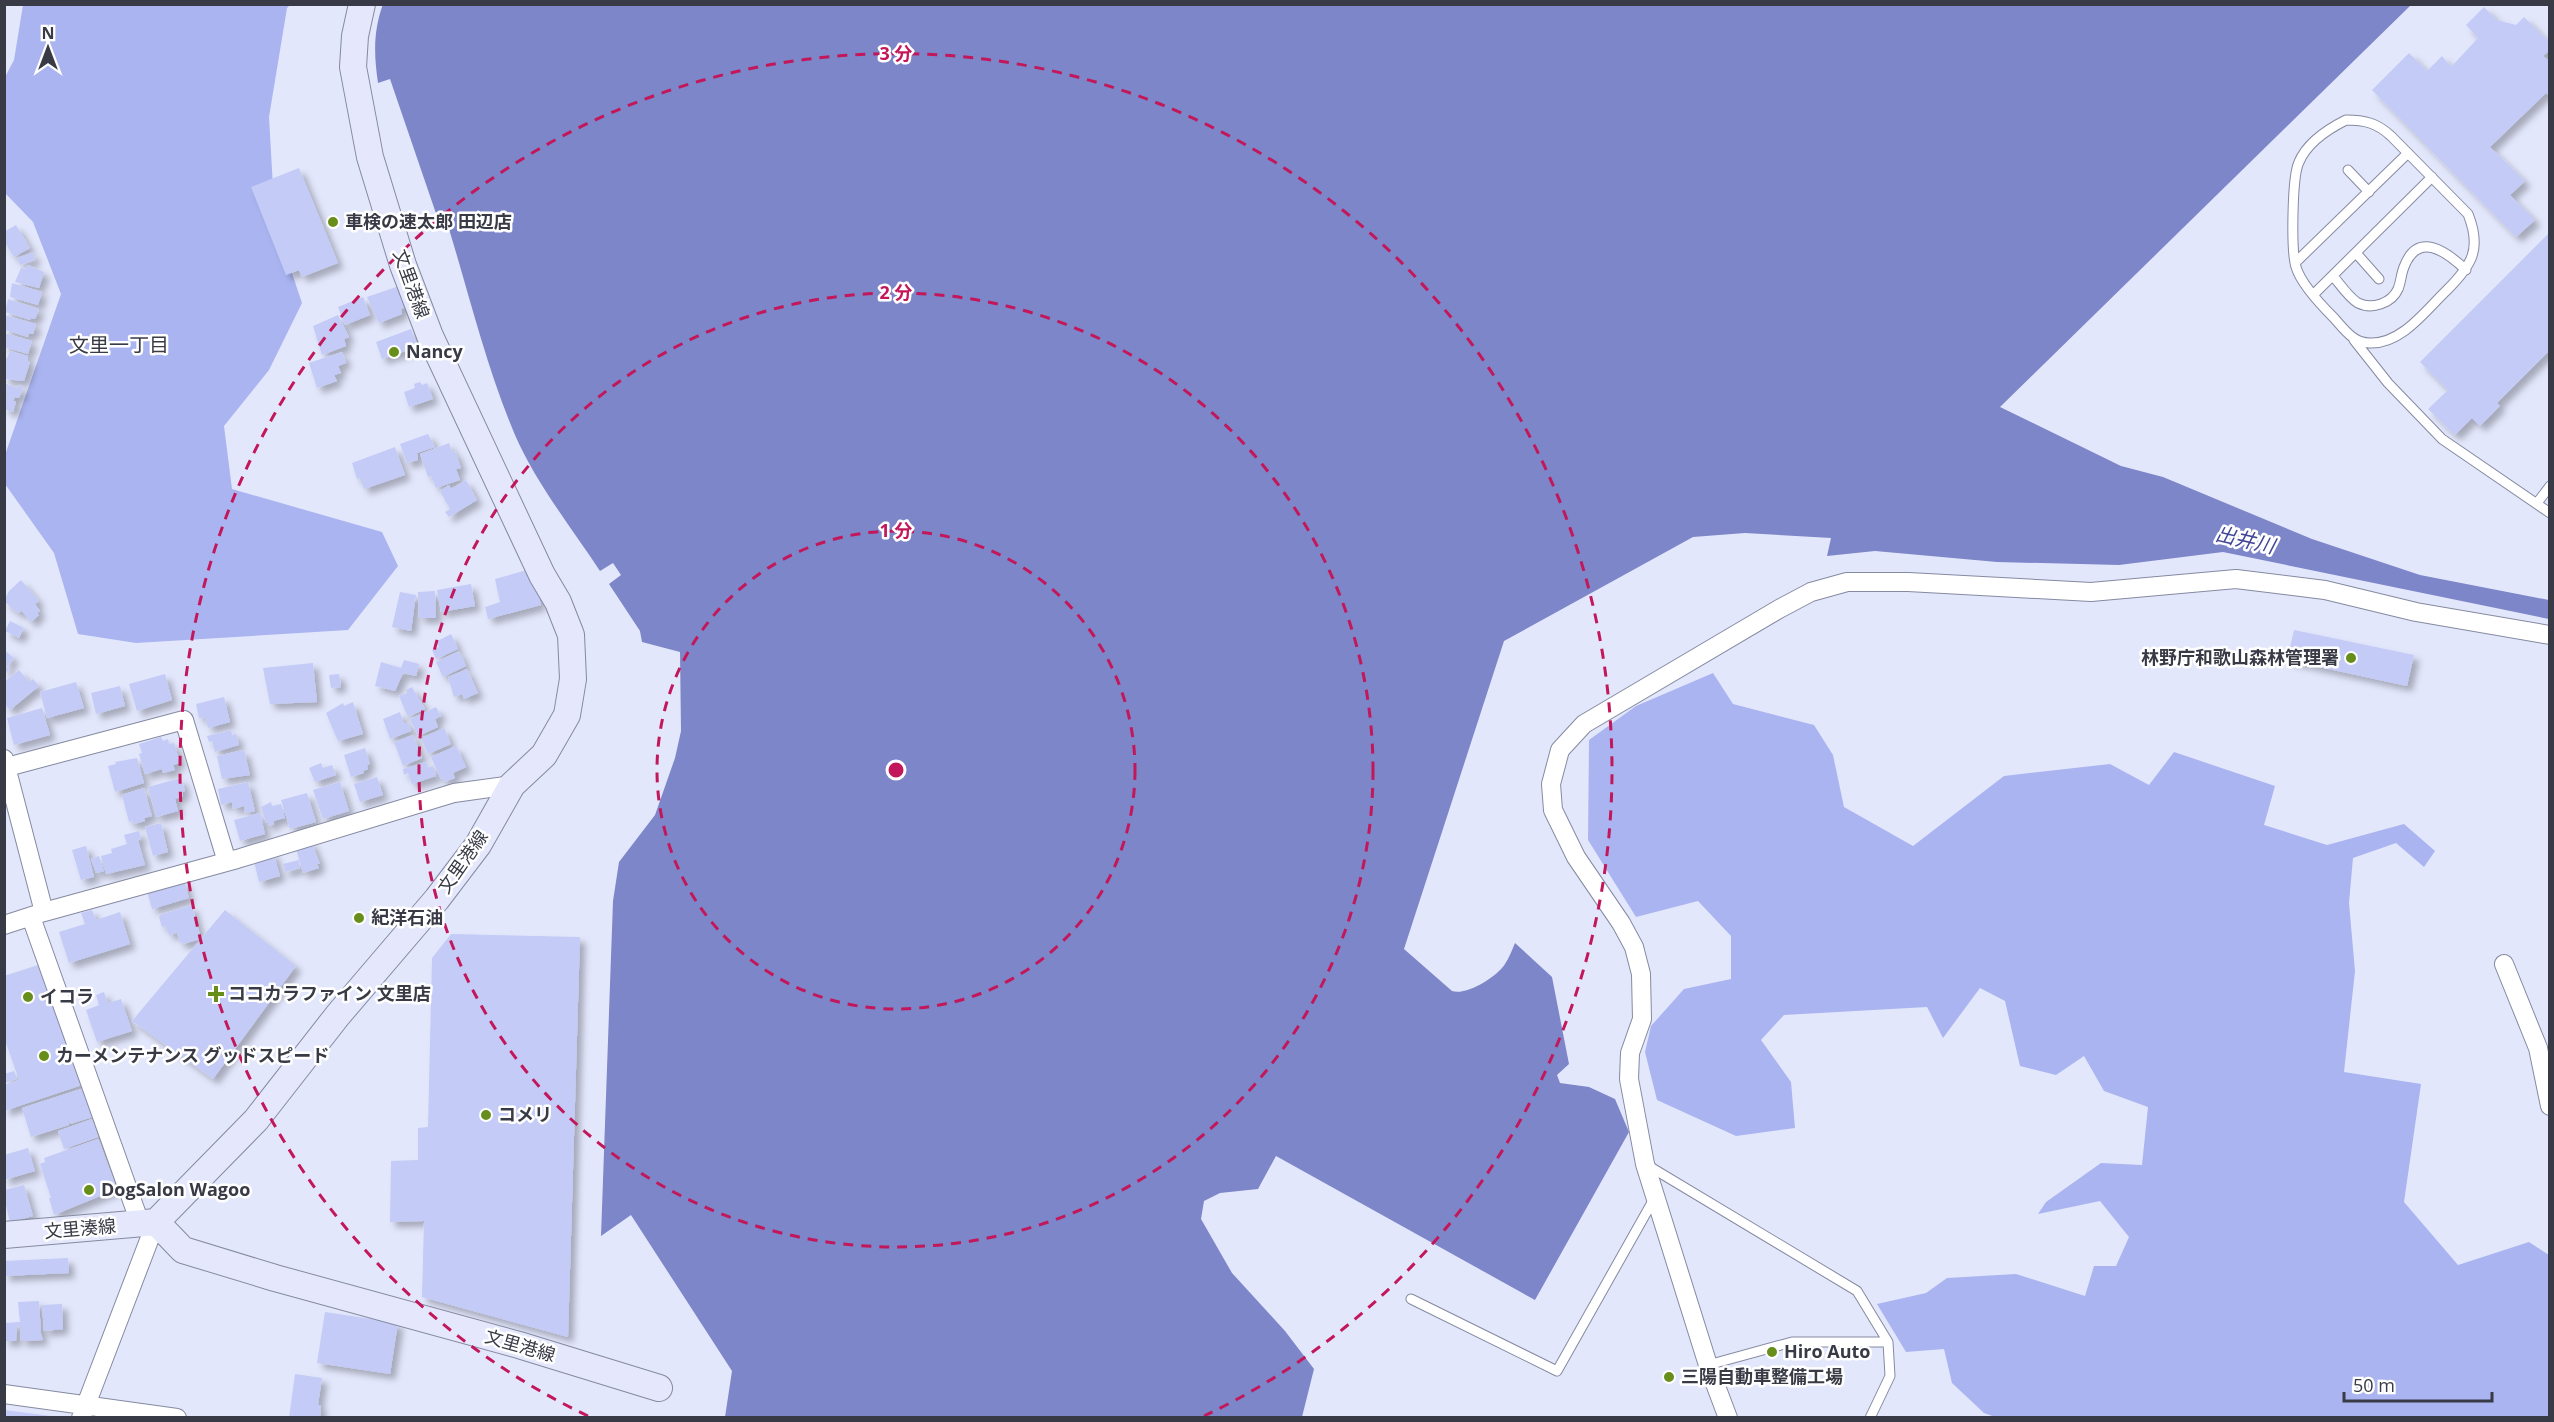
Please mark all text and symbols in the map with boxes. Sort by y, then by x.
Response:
north arrow [18,18,78,78]
text: N [41,22,55,44]
text: 3 分 [880,41,912,65]
place label: 車検の速太郎 田辺店 [345,209,512,233]
marker: 車検の速太郎 田辺店 [326,215,340,229]
street label: 文里港線 [388,246,436,322]
text: 2 分 [880,280,912,304]
district label: 文里一丁目 [69,331,169,358]
place label: Nancy [406,339,464,363]
marker: Nancy [387,345,401,359]
text: 1 分 [880,518,912,542]
water label: 出井川 [2213,520,2279,560]
place label: 林野庁和歌山森林管理署 [2141,645,2339,669]
marker: 林野庁和歌山森林管理署 [2344,651,2358,665]
centre of rings [886,760,906,780]
street label: 文里港線 [432,825,493,898]
place label: 紀洋石油 [371,905,443,929]
marker: 紀洋石油 [352,911,366,925]
place label: ココカラファイン 文里店 [228,981,431,1005]
place label: イコラ [40,984,94,1008]
marker: ココカラファイン 文里店 [209,987,223,1001]
marker: イコラ [21,990,35,1004]
place label: カーメンテナンス グッドスピード [56,1043,330,1067]
marker: カーメンテナンス グッドスピード [37,1049,51,1063]
place label: コメリ [498,1102,552,1126]
marker: コメリ [479,1108,493,1122]
place label: DogSalon Wagoo [101,1177,250,1201]
marker: DogSalon Wagoo [82,1183,96,1197]
street label: 文里湊線 [43,1213,117,1243]
street label: 文里港線 [482,1324,558,1366]
place label: Hiro Auto [1784,1339,1870,1363]
marker: Hiro Auto [1765,1345,1779,1359]
place label: 三陽自動車整備工場 [1681,1364,1843,1388]
scale bar [2344,1365,2492,1403]
marker: 三陽自動車整備工場 [1662,1370,1676,1384]
text: 50 m [2353,1373,2395,1397]

